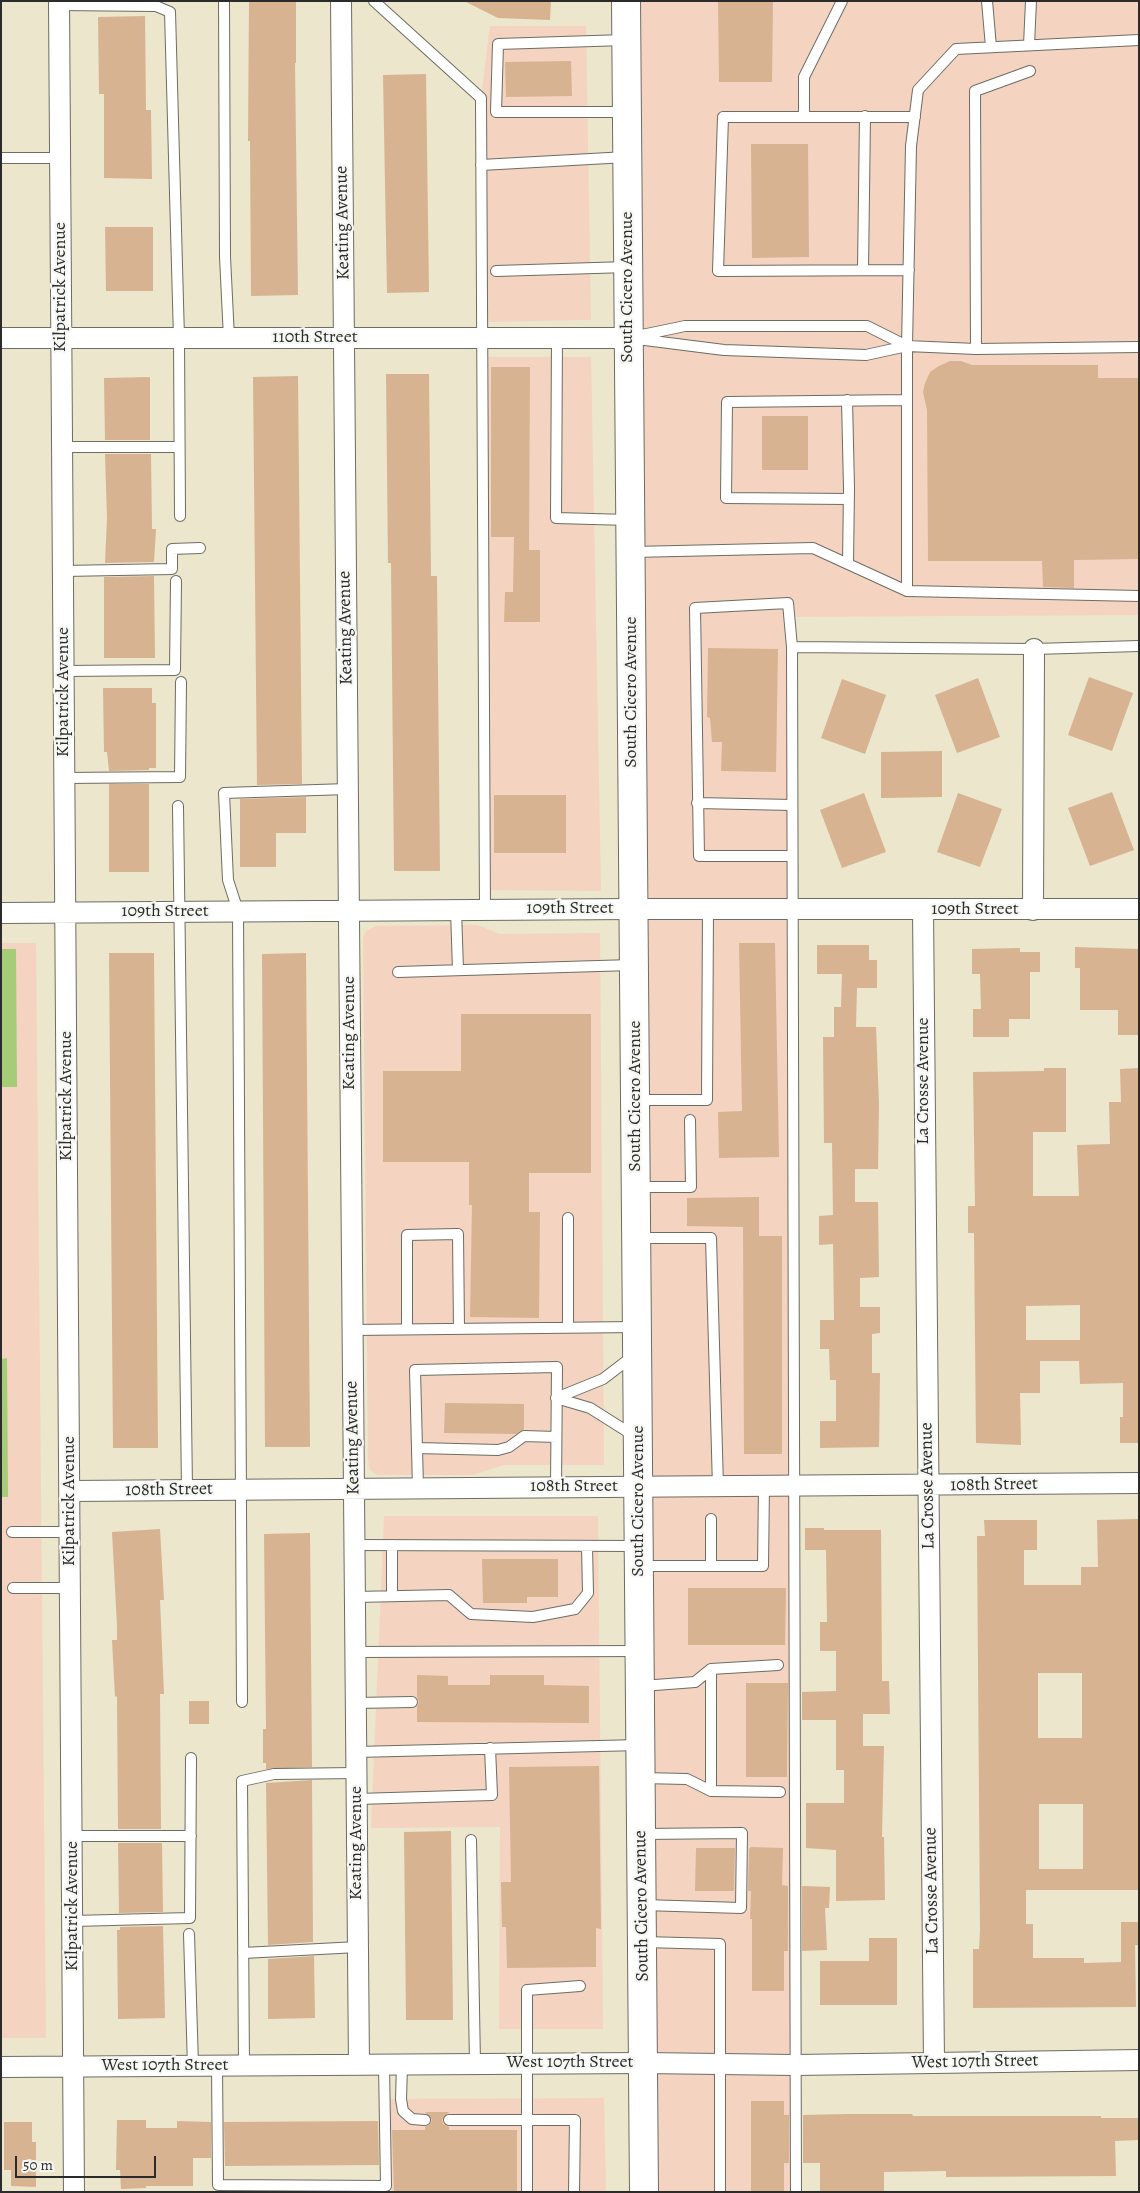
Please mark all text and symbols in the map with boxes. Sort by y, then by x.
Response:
street label: Keating Avenue [331,166,355,280]
street label: South Cicero Avenue [617,211,639,363]
street label: Kilpatrick Avenue [50,222,72,352]
street label: 110th Street [272,327,358,349]
street label: Keating Avenue [334,571,358,685]
street label: South Cicero Avenue [621,616,643,768]
street label: Kilpatrick Avenue [53,627,75,757]
street label: 109th Street [526,898,614,920]
street label: 109th Street [931,899,1019,921]
street label: 109th Street [121,901,209,923]
street label: Keating Avenue [339,976,361,1090]
street label: La Crosse Avenue [913,1017,935,1145]
street label: South Cicero Avenue [625,1020,647,1172]
street label: Kilpatrick Avenue [56,1031,78,1161]
street label: Keating Avenue [341,1381,365,1495]
street label: La Crosse Avenue [916,1422,940,1550]
street label: South Cicero Avenue [628,1425,650,1577]
street label: Kilpatrick Avenue [59,1436,81,1566]
street label: 108th Street [950,1473,1038,1497]
street label: 108th Street [530,1476,618,1498]
street label: 108th Street [125,1478,213,1502]
street label: Keating Avenue [346,1786,368,1900]
street label: La Crosse Avenue [920,1827,944,1955]
street label: South Cicero Avenue [630,1830,654,1982]
street label: Kilpatrick Avenue [62,1841,84,1971]
street label: West 107th Street [911,2050,1039,2074]
street label: West 107th Street [507,2052,633,2074]
street label: West 107th Street [102,2055,228,2077]
scale bar [18,2146,159,2178]
text: 50 m [23,2155,53,2175]

